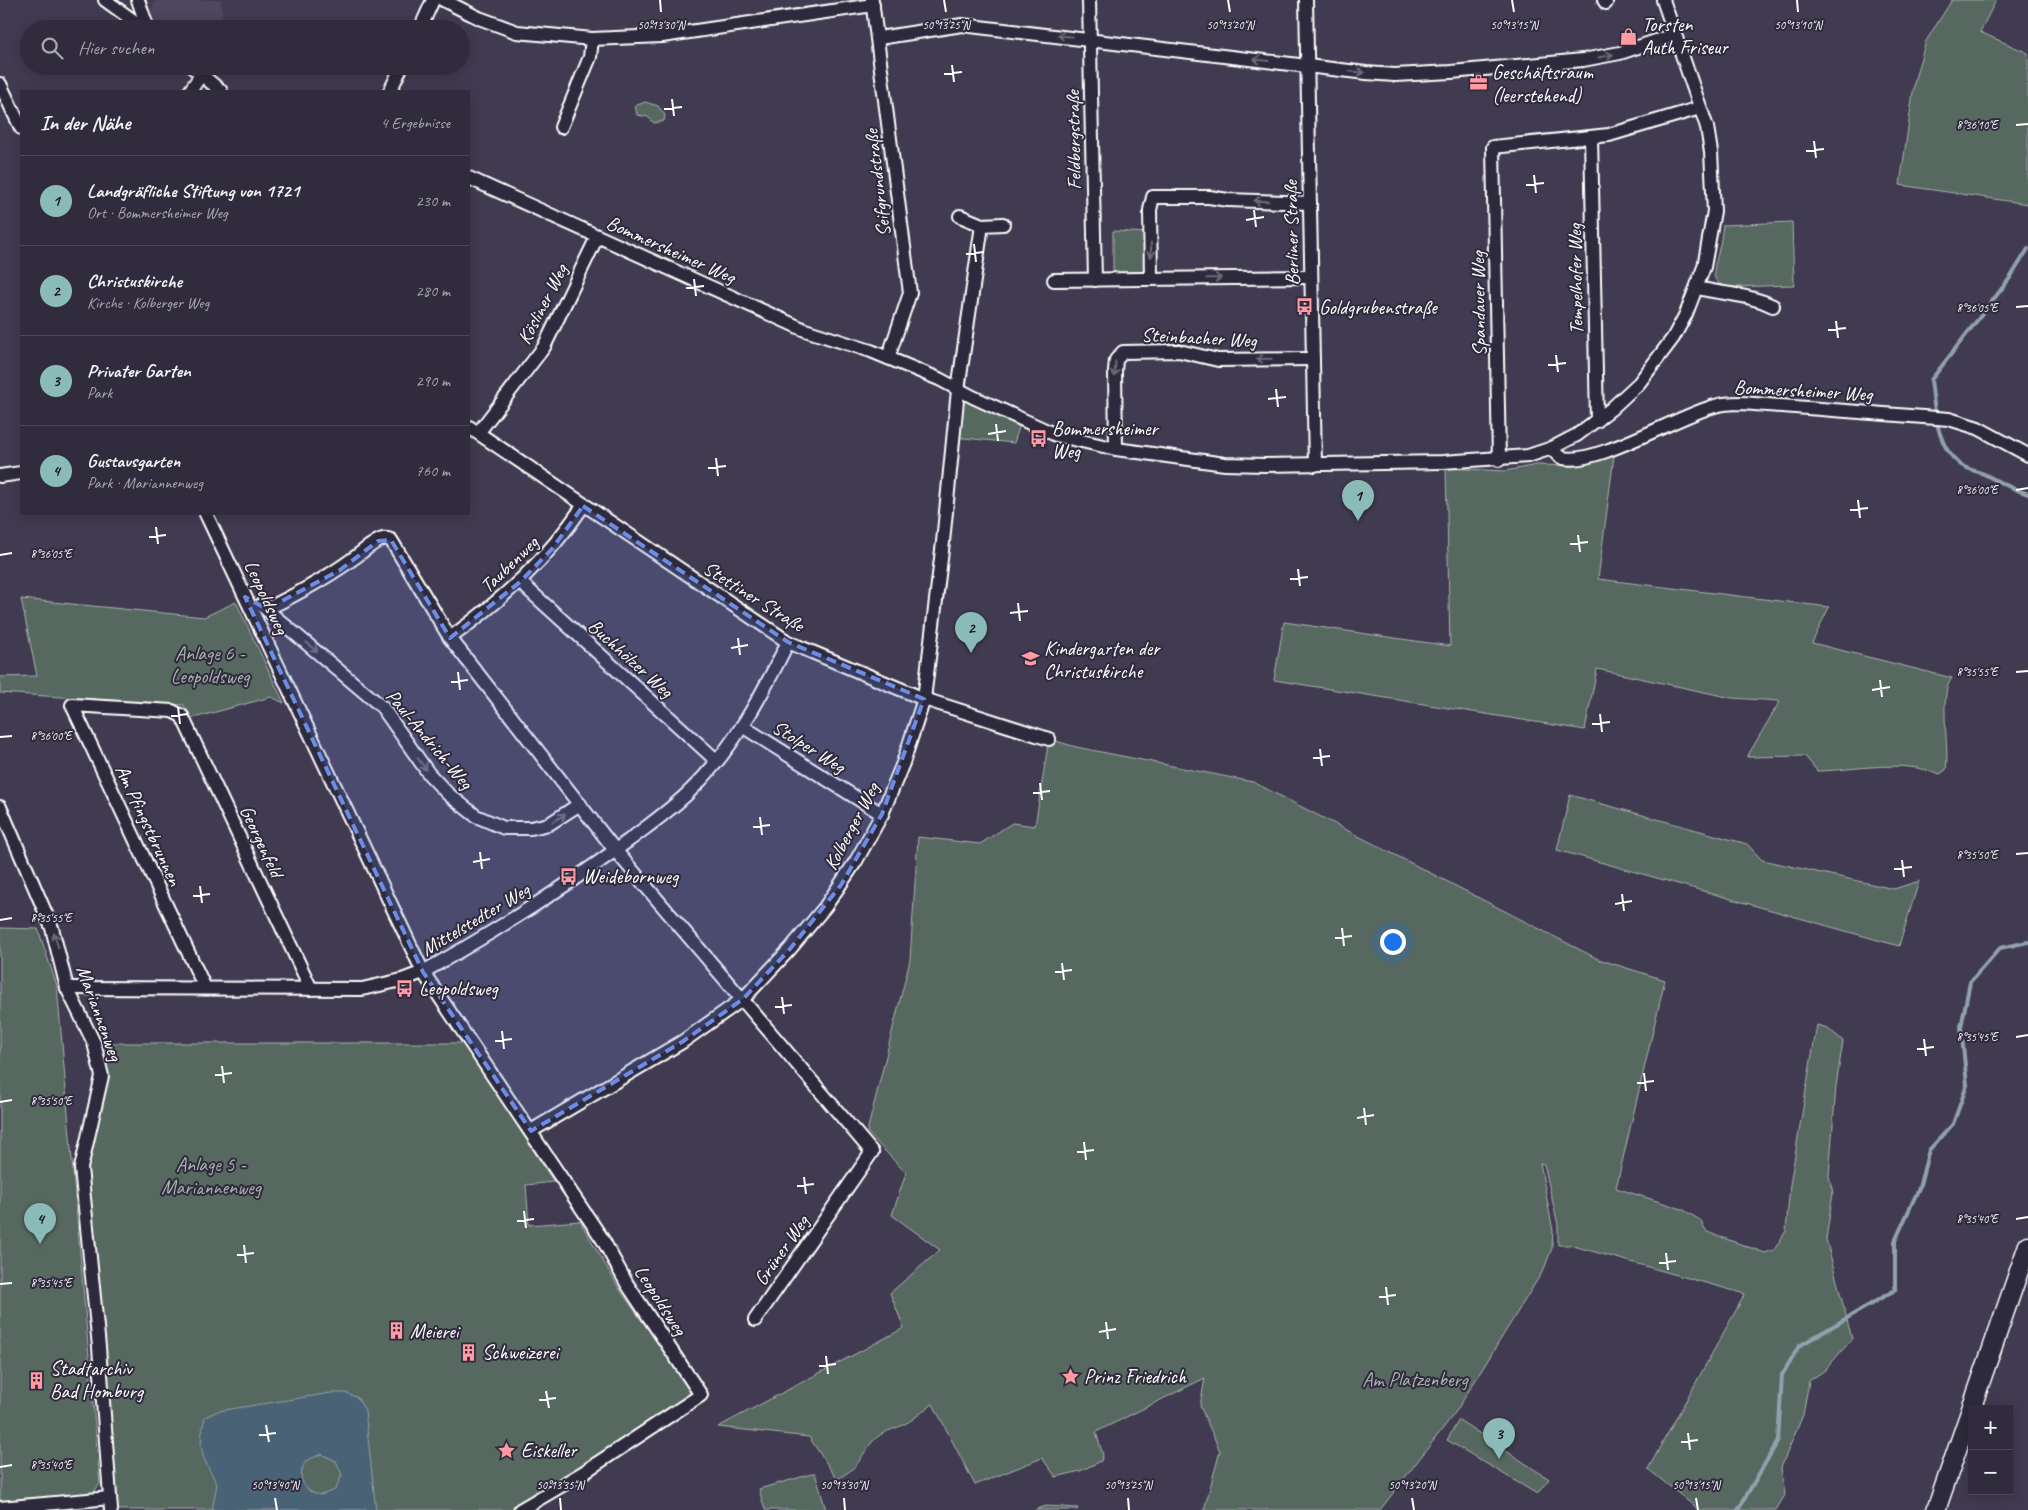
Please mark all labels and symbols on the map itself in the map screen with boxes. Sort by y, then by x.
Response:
place label: Torsten Auth Friseur [1642,12,1730,60]
text: 50°13'30"N [637,17,686,33]
text: 50°13'25"N [922,17,971,33]
text: 50°13'20"N [1206,17,1255,33]
text: 50°13'15"N [1490,17,1539,33]
text: 50°13'10"N [1774,17,1823,33]
shop icon: Torsten Auth Friseur [1618,26,1638,46]
one-way arrow [1057,31,1073,41]
one-way arrow [1598,51,1614,60]
one-way arrow [1253,55,1269,65]
place label: Geschäftsraum (leerstehend) [1492,60,1594,108]
one-way arrow [1349,67,1365,77]
office icon: Geschäftsraum (leerstehend) [1468,73,1488,93]
street label: Feldbergstraße [1060,89,1087,190]
text: 8°36'10"E [1957,117,1999,133]
street label: Seifgrundstraße [858,126,896,238]
street label: Berliner Straße [1278,179,1305,286]
one-way arrow [1253,197,1269,206]
street label: Bommersheimer Weg [602,210,741,290]
street label: Tempelhofer Weg [1562,222,1589,335]
one-way arrow [1146,242,1156,258]
street label: Spandauer Weg [1465,249,1492,357]
street label: Kösliner Weg [512,258,574,348]
one-way arrow [1206,273,1222,283]
place label: Goldgrubenstraße [1319,295,1438,320]
bus stop icon: Goldgrubenstraße [1295,297,1315,317]
text: 8°36'05"E [1957,300,1999,316]
street label: Steinbacher Weg [1141,322,1258,353]
one-way arrow [1256,354,1272,364]
one-way arrow [1111,361,1120,377]
street label: Bommersheimer Weg [1733,374,1875,407]
place label: Bommersheimer Weg [1052,416,1159,464]
bus stop icon: Bommersheimer Weg [1028,429,1048,449]
pin: 1 [1342,480,1374,521]
text: 8°36'00"E [1957,482,1999,498]
street label: Taubenweg [475,530,544,598]
text: 8°36'05"E [31,546,73,562]
street label: Leopoldsweg [239,556,295,640]
street label: Stettiner Straße [699,556,810,638]
pin: 2 [955,612,987,653]
street label: Buchhölzer Weg [583,614,679,704]
place label: Kindergarten der Christuskirche [1044,636,1161,684]
park label: Anlage 6 - Leopoldsweg [171,641,251,689]
one-way arrow [305,641,318,652]
school or university icon: Kindergarten der Christuskirche [1020,649,1040,669]
text: 8°35'55"E [1957,664,1999,680]
street label: Paul-Andrich-Weg [380,684,479,795]
street label: Stolper Weg [768,714,851,780]
text: 8°36'00"E [31,728,73,744]
one-way arrow [417,757,428,770]
street label: Am Pfingstbrunnen [110,761,188,891]
street label: Kolberger Weg [818,776,886,874]
street label: Georgenfeld [234,801,290,884]
one-way arrow [551,812,565,822]
text: 8°35'50"E [1957,847,1999,863]
place label: Weidebornweg [583,864,680,889]
bus stop icon: Weidebornweg [559,866,579,886]
street label: Mittelstedter Weg [416,876,536,962]
text: 8°35'55"E [31,910,73,926]
your location [1380,929,1406,955]
one-way arrow [50,933,60,949]
street label: Mariannenweg [71,962,129,1066]
place label: Leopoldsweg [419,976,500,1001]
bus stop icon: Leopoldsweg [395,978,415,998]
text: 8°35'45"E [1957,1029,1999,1045]
text: 8°35'50"E [31,1093,73,1109]
park label: Anlage 5 - Mariannenweg [161,1152,263,1200]
pin: 4 [24,1203,56,1244]
street label: Grüner Weg [748,1209,816,1290]
text: 8°35'40"E [1957,1211,1999,1227]
street label: Leopoldsweg [629,1260,694,1342]
text: 8°35'45"E [31,1275,73,1291]
place label: Meierei [410,1319,461,1344]
building icon: Meierei [386,1321,406,1341]
place label: Schweizerei [482,1340,561,1365]
building icon: Schweizerei [458,1342,478,1362]
place label: Stadtarchiv Bad Homburg [50,1356,145,1404]
place label: Prinz Friedrich [1084,1364,1187,1389]
place icon: Prinz Friedrich [1060,1366,1080,1386]
park label: Am Platzenberg [1362,1367,1470,1392]
building icon: Stadtarchiv Bad Homburg [26,1370,46,1390]
pin: 3 [1483,1418,1515,1459]
place label: Eiskeller [521,1438,578,1463]
place icon: Eiskeller [497,1440,517,1460]
text: 8°35'40"E [31,1457,73,1473]
text: 50°13'40"N [251,1477,300,1493]
text: 50°13'35"N [536,1477,585,1493]
text: 50°13'30"N [820,1477,869,1493]
text: 50°13'25"N [1104,1477,1153,1493]
text: 50°13'20"N [1388,1477,1437,1493]
text: 50°13'15"N [1672,1477,1721,1493]

